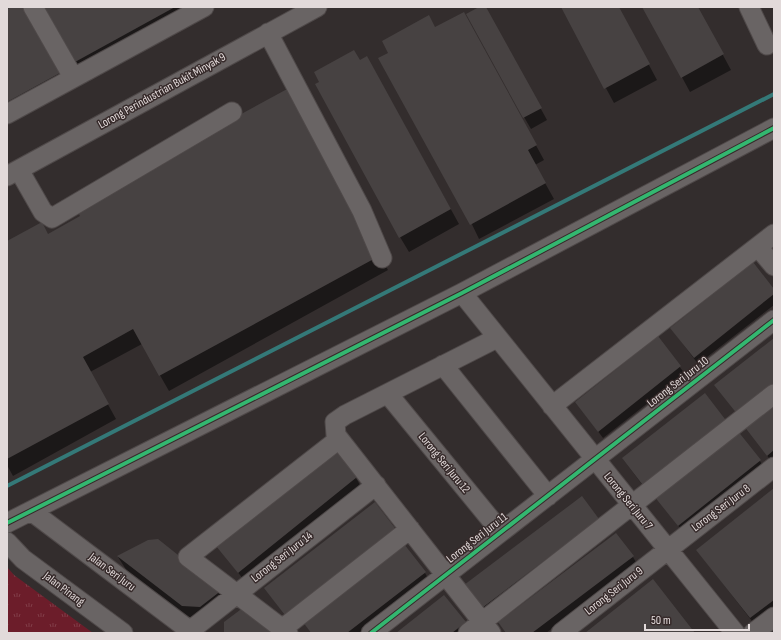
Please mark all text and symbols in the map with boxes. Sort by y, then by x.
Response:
street label: Lorong Perindustrian Bukit Minyak 9 [96,50,228,132]
street label: Lorong Seri Juru 10 [644,353,712,411]
street label: Lorong Seri Juru 12 [415,430,473,497]
street label: Lorong Seri Juru 7 [600,469,656,533]
street label: Lorong Seri Juru 8 [689,481,753,535]
street label: Lorong Seri Juru 11 [444,509,511,566]
street label: Lorong Seri Juru 14 [248,528,316,586]
street label: Jalan Seri Juru [85,549,138,594]
street label: Lorong Seri Juru 9 [582,564,646,618]
street label: Jalan Pinang [40,568,88,610]
scale bar [645,606,749,632]
text: 50 m [651,613,671,628]

